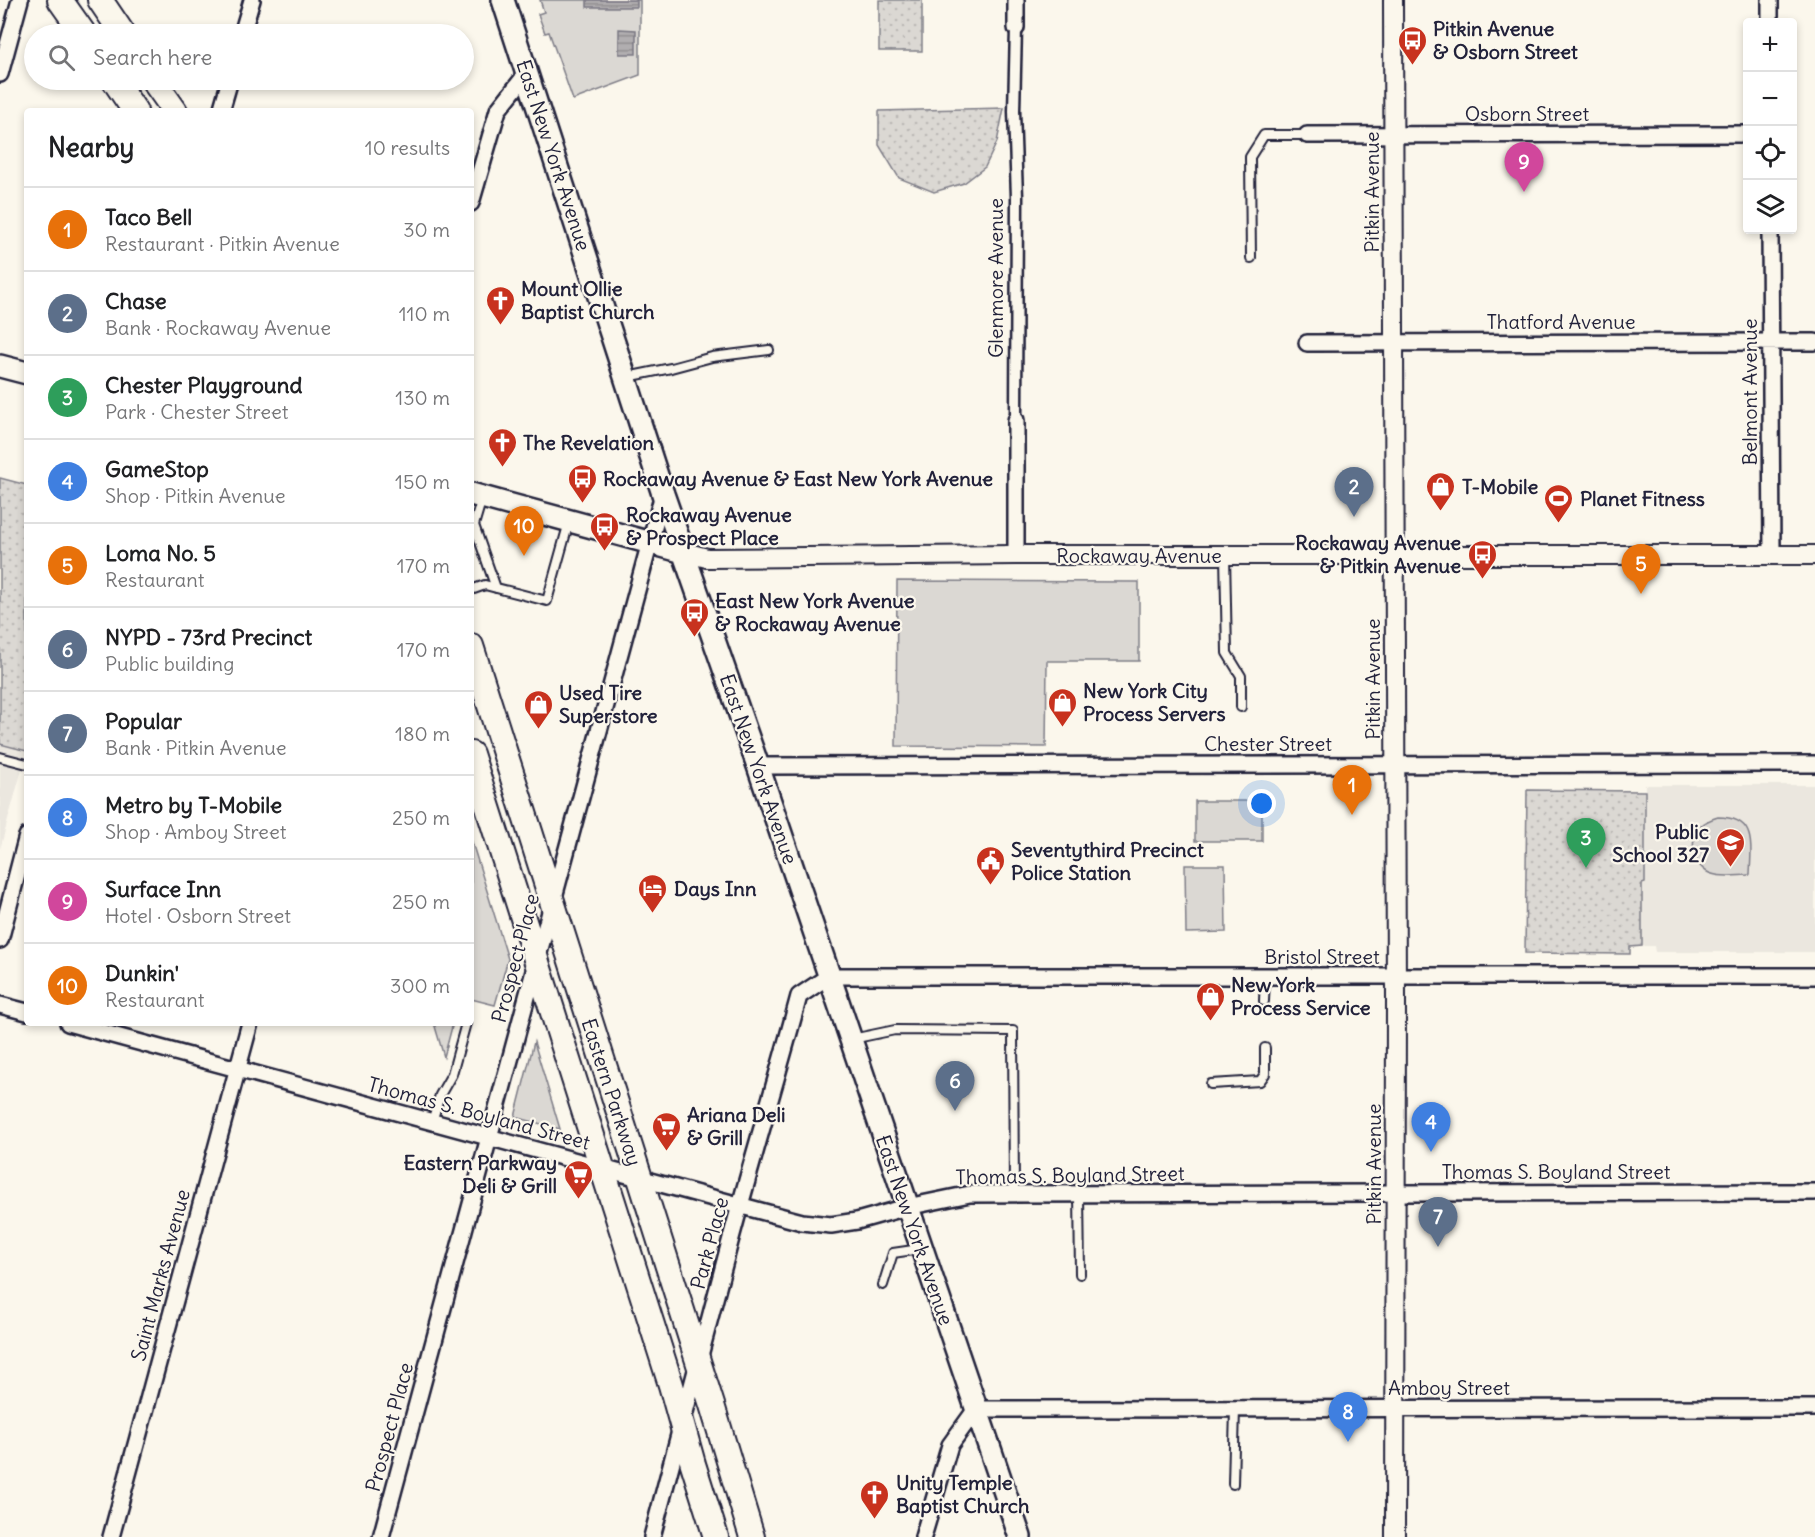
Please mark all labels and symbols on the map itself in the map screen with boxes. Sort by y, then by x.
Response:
place label: Pitkin Avenue & Osborn Street [1433,16,1578,64]
bus stop icon: Pitkin Avenue & Osborn Street [1396,24,1428,66]
street label: East New York Avenue [511,56,597,254]
street label: Osborn Street [1465,101,1590,126]
street label: Pitkin Avenue [1359,131,1384,253]
pin: 9 [1504,142,1544,192]
street label: Glenmore Avenue [983,198,1008,358]
place label: Mount Ollie Baptist Church [521,276,655,324]
church icon: Mount Ollie Baptist Church [484,284,516,326]
street label: Thatford Avenue [1486,309,1636,334]
street label: Belmont Avenue [1737,318,1762,466]
church icon: The Revelation [486,426,518,468]
place label: The Revelation [523,430,654,455]
bus stop icon: Rockaway Avenue & East New York Avenue [566,462,598,504]
place label: Rockaway Avenue & East New York Avenue [603,466,993,491]
pin: 2 [1334,468,1374,517]
shop icon: T-Mobile [1425,470,1457,512]
place label: T-Mobile [1462,474,1538,499]
sports icon: Planet Fitness [1543,482,1575,524]
place label: Planet Fitness [1580,486,1705,511]
place label: Rockaway Avenue & Prospect Place [626,502,792,550]
pin: 10 [504,506,544,556]
bus stop icon: Rockaway Avenue & Prospect Place [589,510,621,552]
place label: Rockaway Avenue & Pitkin Avenue [1295,530,1461,578]
bus stop icon: Rockaway Avenue & Pitkin Avenue [1466,538,1498,580]
street label: Rockaway Avenue [1056,543,1222,568]
pin: 5 [1622,544,1660,594]
place label: East New York Avenue & Rockaway Avenue [715,588,915,636]
bus stop icon: East New York Avenue & Rockaway Avenue [678,596,710,638]
street label: Pitkin Avenue [1360,618,1385,740]
street label: East New York Avenue [715,671,803,867]
place label: New York City Process Servers [1083,678,1226,726]
place label: Used Tire Superstore [559,680,658,728]
shop icon: New York City Process Servers [1046,686,1078,728]
shop icon: Used Tire Superstore [522,688,554,730]
street label: Chester Street [1204,731,1332,756]
pin: 1 [1332,766,1372,815]
your location [1247,789,1276,818]
pin: 3 [1566,818,1606,868]
place label: Public School 327 [1612,819,1709,867]
school or university icon: Public School 327 [1714,826,1746,868]
place label: Seventythird Precinct Police Station [1011,837,1204,885]
public building icon: Seventythird Precinct Police Station [974,844,1006,886]
hotel icon: Days Inn [637,872,669,914]
place label: Days Inn [674,876,757,901]
street label: Prospect Place [486,891,544,1025]
street label: Bristol Street [1264,944,1380,969]
place label: New York Process Service [1231,972,1371,1020]
shop icon: New York Process Service [1194,980,1226,1022]
street label: Eastern Parkway [576,1015,648,1169]
pin: 6 [936,1062,974,1111]
street label: Thomas S. Boyland Street [365,1071,593,1155]
place label: Ariana Deli & Grill [687,1102,786,1150]
pin: 4 [1412,1102,1450,1152]
street label: Pitkin Avenue [1361,1103,1386,1225]
supermarket icon: Ariana Deli & Grill [650,1110,682,1152]
street label: East New York Avenue [871,1132,959,1328]
place label: Eastern Parkway Deli & Grill [404,1150,557,1198]
supermarket icon: Eastern Parkway Deli & Grill [562,1158,594,1200]
street label: Thomas S. Boyland Street [1441,1159,1671,1184]
street label: Thomas S. Boyland Street [955,1160,1185,1189]
street label: Saint Marks Avenue [125,1186,195,1364]
street label: Park Place [685,1194,733,1292]
pin: 7 [1418,1198,1458,1247]
street label: Prospect Place [360,1360,418,1494]
street label: Amboy Street [1388,1375,1510,1400]
pin: 8 [1328,1392,1368,1442]
place label: Unity Temple Baptist Church [896,1470,1030,1518]
church icon: Unity Temple Baptist Church [859,1478,891,1520]

